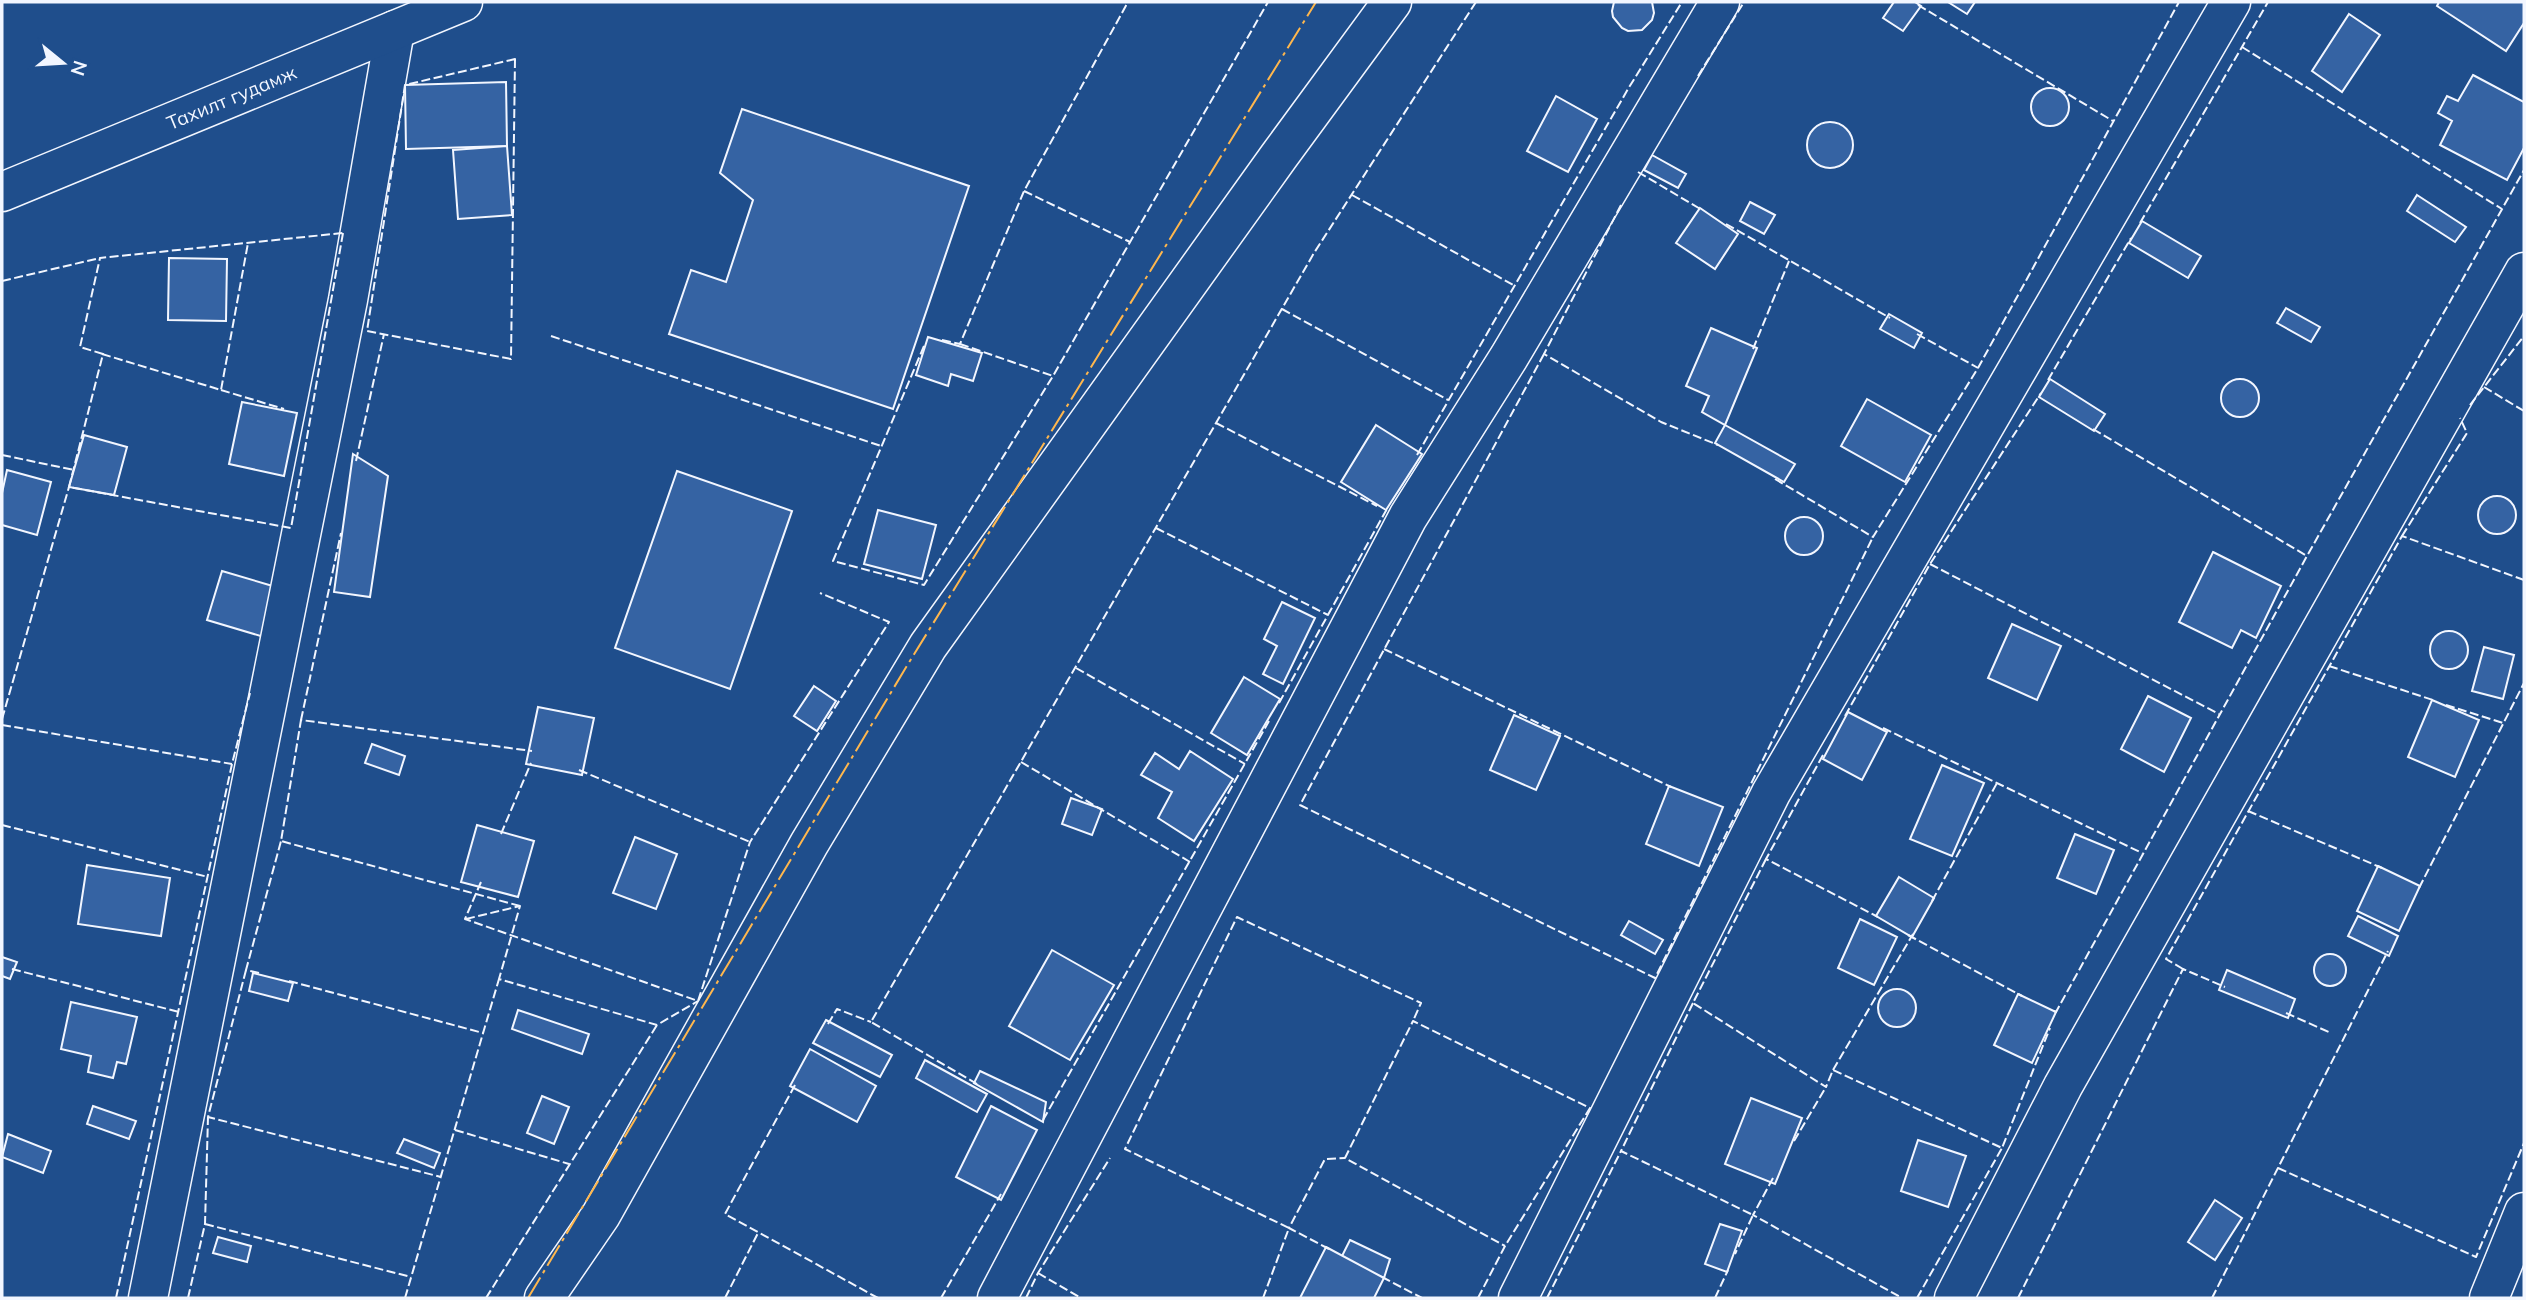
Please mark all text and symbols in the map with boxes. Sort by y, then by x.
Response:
north arrow [28,28,98,98]
text: N [66,58,93,79]
street label: Тахилт гудамж [163,60,300,135]

